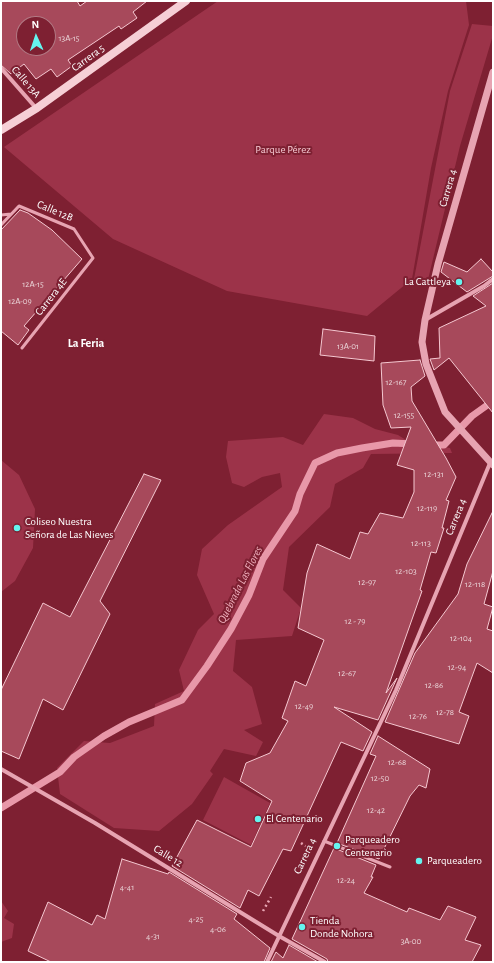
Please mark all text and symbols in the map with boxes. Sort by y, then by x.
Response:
north arrow [16,16,56,56]
text: N [31,19,40,30]
house number: 13A-15 [58,33,80,43]
street label: Carrera 5 [69,42,107,74]
street label: Calle 13A [9,63,43,101]
park label: Parque Pérez [255,143,311,157]
street label: Carrera 4 [436,168,460,208]
street label: Calle 12B [35,198,75,224]
place label: La Cattleya [404,275,451,289]
street label: Carrera 4E [32,276,70,318]
marker: La Cattleya [454,277,464,287]
house number: 12A-15 [22,279,44,289]
house number: 12A-09 [8,296,32,306]
district label: La Feria [68,336,104,350]
house number: 13A-01 [337,341,359,351]
house number: 12-167 [385,377,407,387]
house number: 12-155 [394,410,414,420]
house number: 12-131 [424,469,444,479]
street label: Carrera 4 [443,497,469,537]
house number: 12-119 [417,503,437,513]
place label: Coliseo Nuestra Señora de Las Nieves [25,515,113,541]
marker: Coliseo Nuestra Señora de Las Nieves [12,523,22,533]
house number: 12-113 [411,538,431,548]
water label: Quebrada Las Flores [214,544,266,626]
house number: 12-103 [395,566,417,576]
house number: 12-97 [358,577,376,587]
house number: 12-118 [465,579,485,589]
house number: 12 - 79 [345,616,365,626]
house number: 12-104 [450,633,472,643]
house number: 12-94 [448,662,466,672]
house number: 12-67 [338,668,356,678]
house number: 12-86 [425,680,443,690]
house number: 12-49 [295,701,313,711]
house number: 12-78 [436,707,454,717]
house number: 12-76 [409,711,427,721]
house number: 12-68 [388,757,406,767]
house number: 12-50 [371,773,389,783]
house number: 12-42 [367,805,385,815]
place label: El Centenario [266,812,323,826]
marker: El Centenario [253,814,263,824]
place label: Parqueadero Centenario [345,833,400,859]
street label: Carrera 4 [291,836,319,876]
marker: Parqueadero Centenario [332,841,342,851]
street label: Calle 12 [151,842,185,870]
place label: Parqueadero [427,854,482,868]
marker: Parqueadero [414,856,424,866]
house number: 12-24 [337,875,355,885]
house number: 4-41 [120,882,134,892]
house number: 4-25 [189,914,203,924]
place label: Tienda Donde Nohora [310,914,373,940]
marker: Tienda Donde Nohora [297,922,307,932]
house number: 4-06 [210,924,226,934]
house number: 4-31 [146,931,160,941]
house number: 3A-00 [401,936,421,946]

